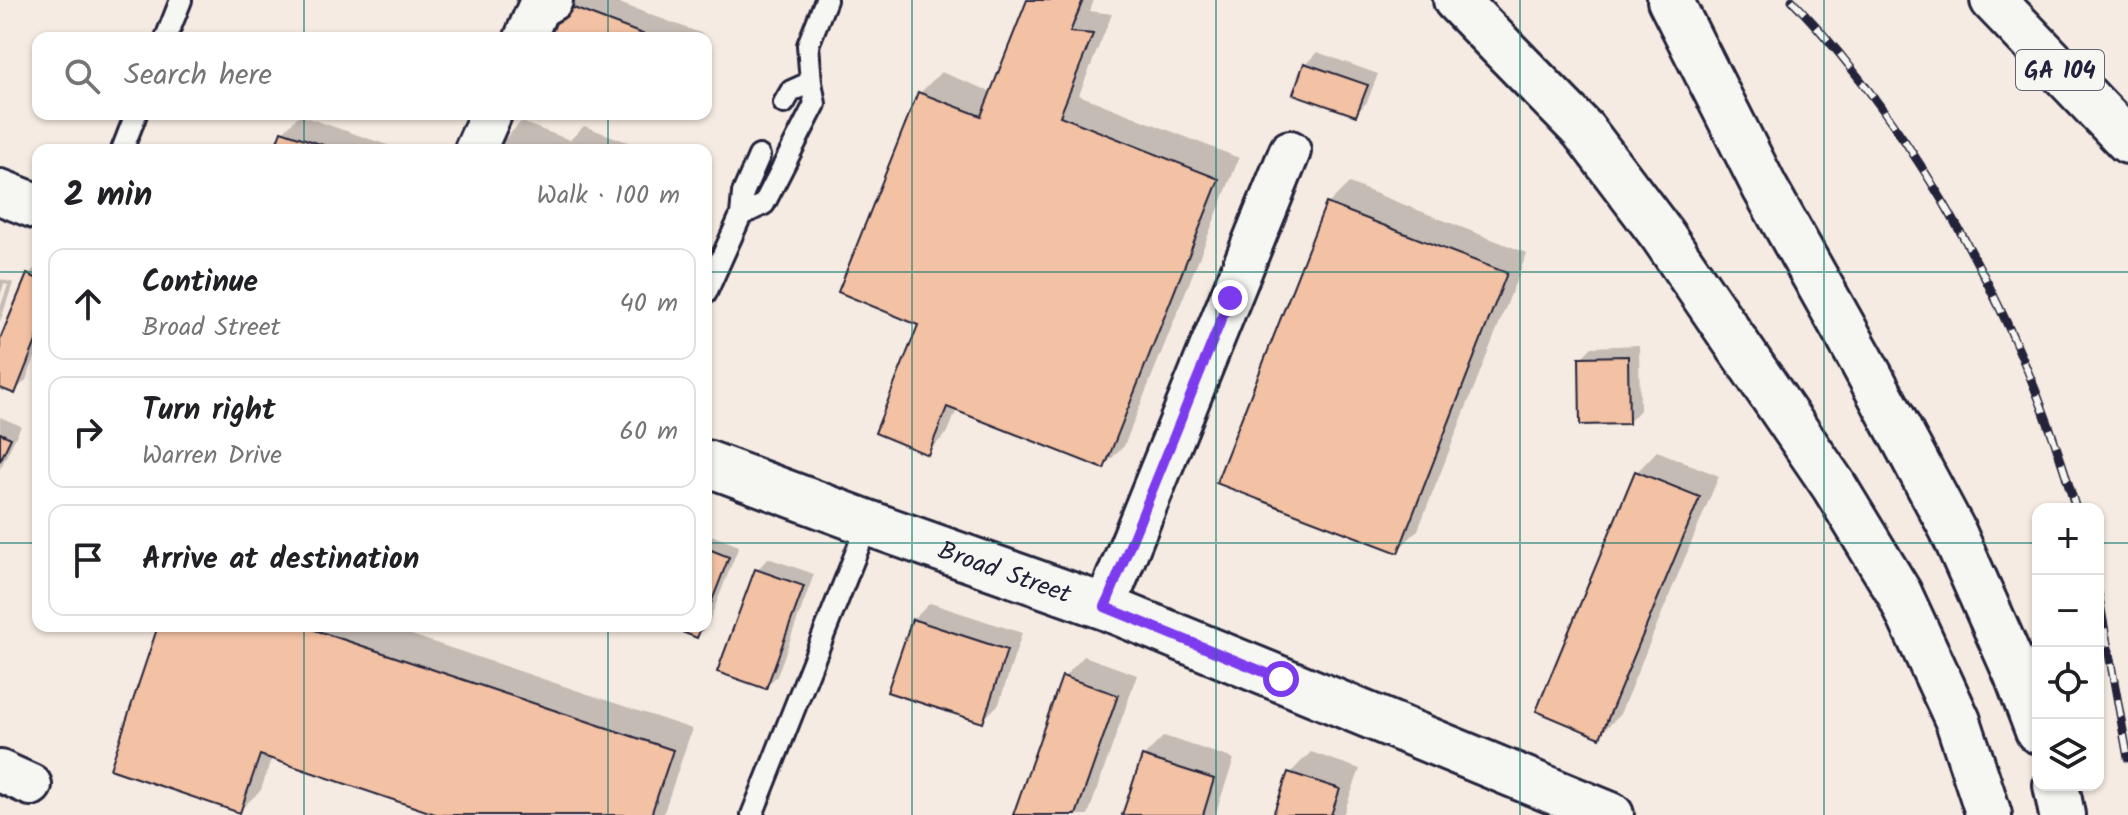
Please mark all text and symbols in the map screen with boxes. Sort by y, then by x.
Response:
search box [32,32,712,120]
road number: GA 104 [2016,50,2104,90]
text: Search here [124,52,272,100]
icon: search [60,54,104,98]
text: 2 min [64,169,152,223]
text: Walk · 100 m [537,175,680,217]
text: Continue [142,259,258,307]
route end [1212,280,1248,316]
icon: ahead [66,282,110,326]
text: 40 m [620,283,678,325]
text: Broad Street [142,307,280,349]
text: Turn right [142,387,275,435]
icon: right [66,410,110,454]
text: 60 m [619,411,678,453]
text: Warren Drive [142,435,282,477]
map controls [2032,503,2104,791]
button: + [2032,503,2104,575]
street label: Broad Street [932,530,1077,617]
text: Arrive at destination [142,536,419,584]
icon: arrive [66,538,110,582]
button: − [2032,575,2104,647]
button: locate [2032,647,2104,719]
route start [1263,661,1299,697]
button: layers [2032,719,2104,791]

